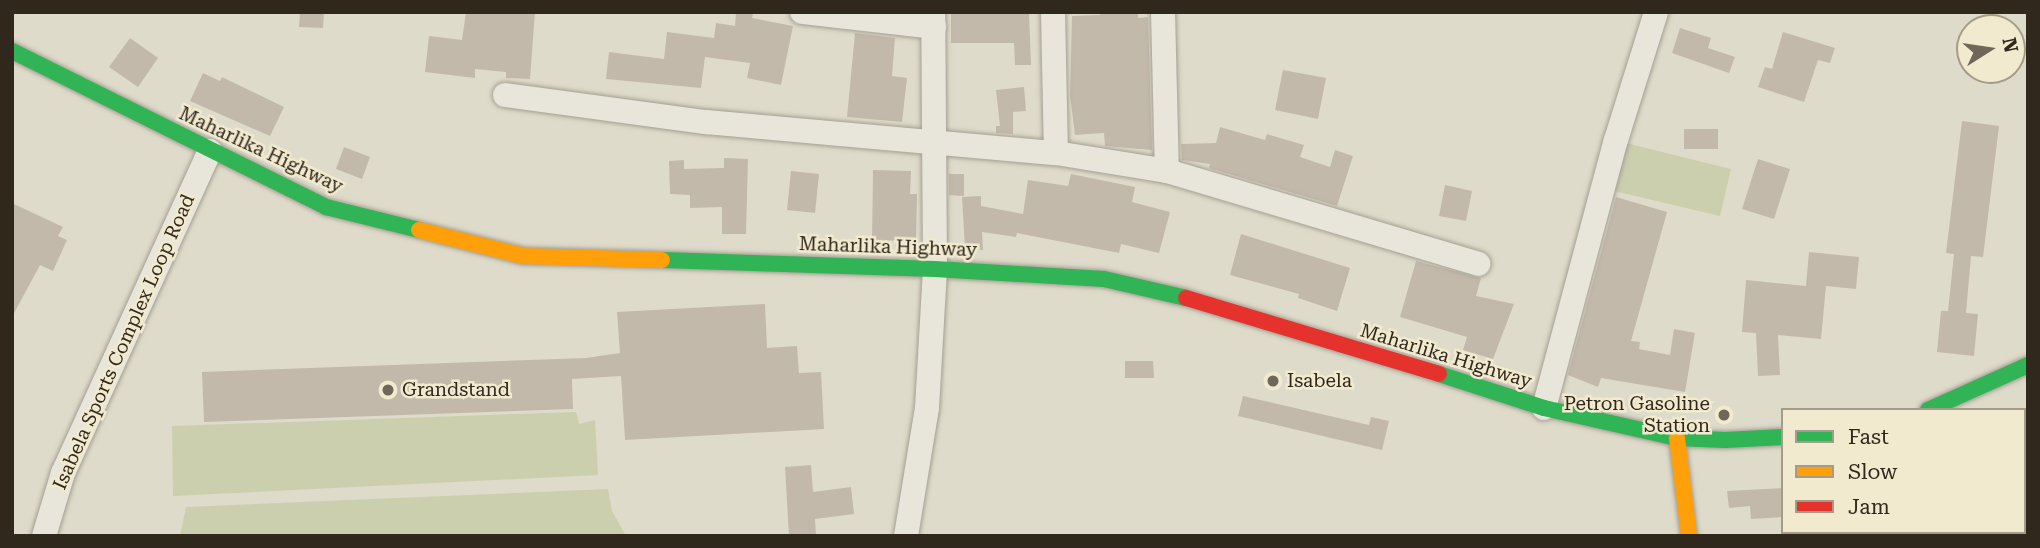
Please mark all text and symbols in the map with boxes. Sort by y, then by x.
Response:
north arrow [1956,14,2026,84]
text: N [1997,35,2023,54]
street label: Maharlika Highway [175,102,347,198]
street label: Isabela Sports Complex Loop Road [48,191,200,493]
street label: Maharlika Highway [799,232,977,262]
street label: Maharlika Highway [1357,319,1535,393]
place label: Isabela [1287,370,1352,392]
marker: Isabela [1265,373,1281,389]
place label: Grandstand [402,379,510,401]
marker: Grandstand [380,382,396,398]
place label: Petron Gasoline Station [1564,393,1710,437]
marker: Petron Gasoline Station [1716,407,1732,423]
legend [1781,408,2026,534]
text: Fast [1848,425,1889,449]
text: Slow [1848,460,1897,484]
text: Jam [1848,495,1890,519]

